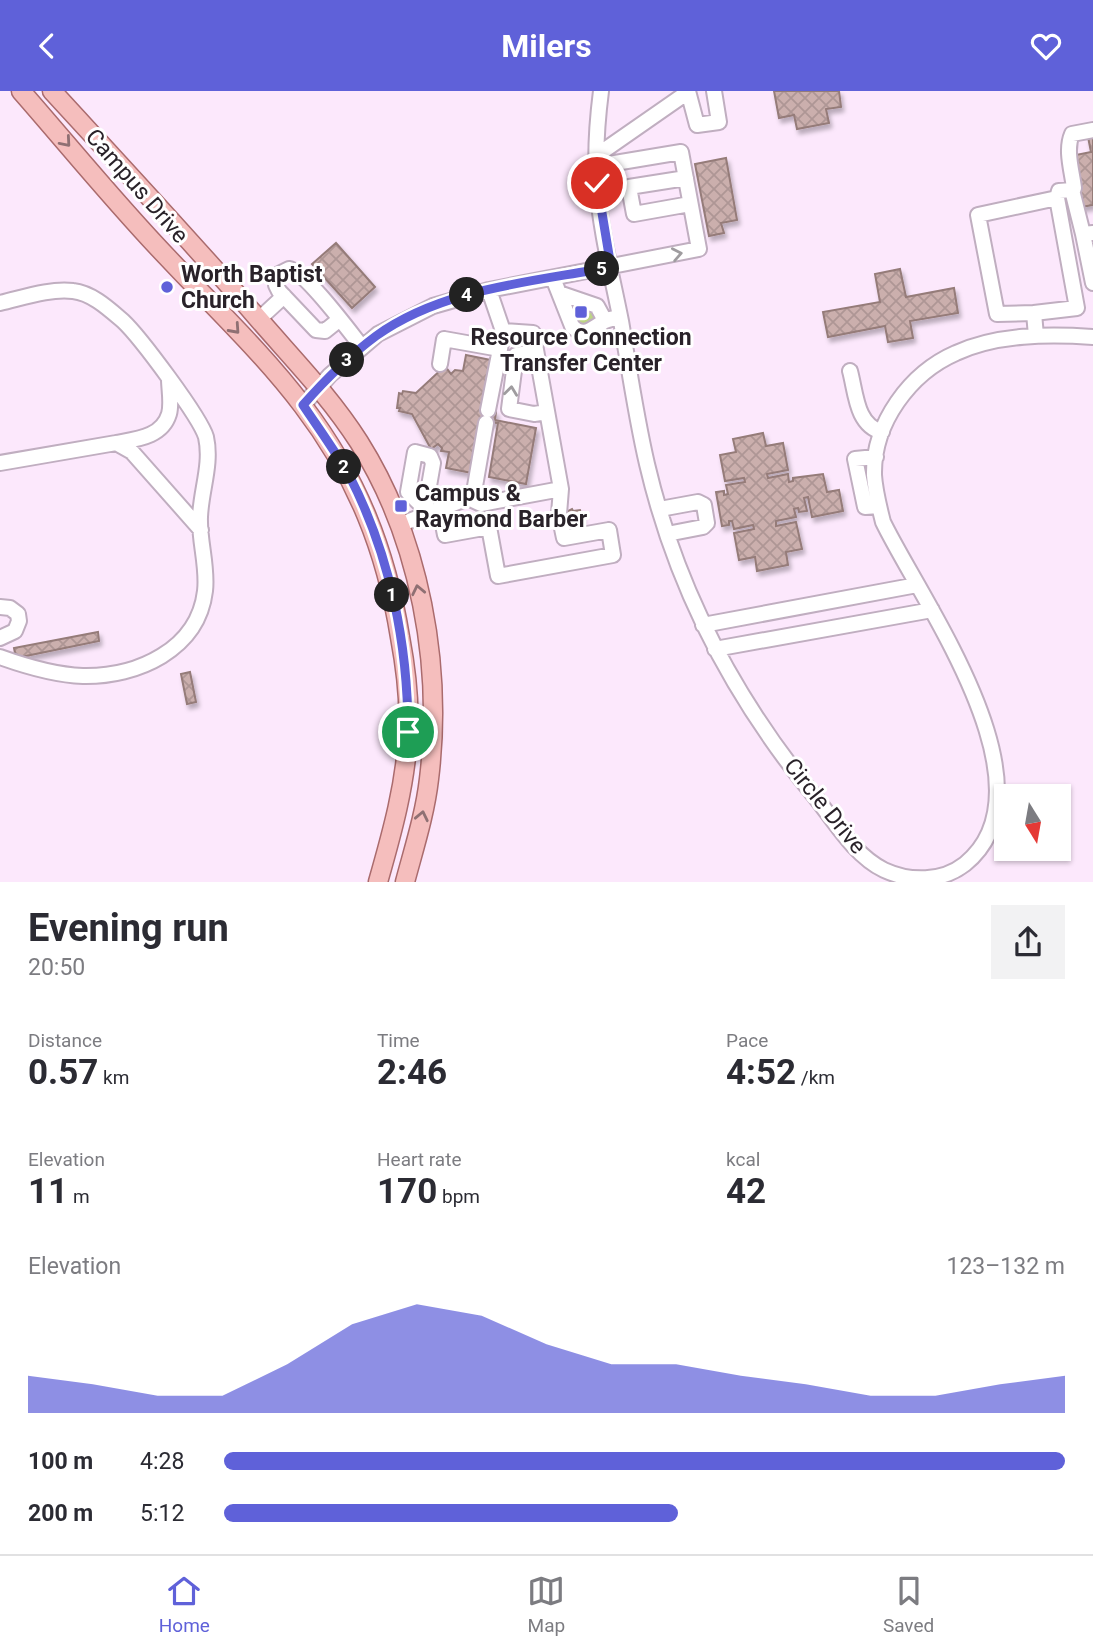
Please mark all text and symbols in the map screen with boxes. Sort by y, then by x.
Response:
icon: back [28,27,66,65]
text: Milers [501,27,592,65]
icon: heart [1027,27,1065,65]
street label: Campus Drive [80,123,194,249]
one-way arrow [58,134,70,147]
pin [567,153,627,213]
icon: check [578,164,616,202]
one-way arrow [671,247,683,262]
pin: 5 [584,251,620,287]
text: 5 [596,257,607,280]
place label: Worth Baptist Church [181,261,323,314]
pin: 4 [449,277,484,313]
marker: Worth Baptist Church [159,279,175,295]
text: 4 [461,283,472,306]
marker: Resource Connection Transfer Center [573,304,589,320]
one-way arrow [227,321,239,334]
place label: Resource Connection Transfer Center [470,324,692,377]
pin: 3 [330,343,364,377]
text: 3 [341,348,352,371]
one-way arrow [504,385,519,397]
pin: 2 [326,449,362,485]
text: 2 [338,455,349,478]
place label: Campus & Raymond Barber [415,480,588,533]
marker: Campus & Raymond Barber [393,498,409,514]
pin: 1 [374,577,410,613]
text: 1 [386,583,397,606]
one-way arrow [412,584,427,596]
pin [378,702,438,762]
icon: arrive [389,713,427,751]
street label: Circle Drive [778,753,872,859]
north arrow [994,784,1071,861]
map controls [994,784,1071,861]
one-way arrow [414,810,428,822]
button: share [991,905,1065,979]
text: Evening run [28,906,229,950]
text: 20:50 [28,954,85,981]
text: Distance [28,1029,102,1052]
text: Time [377,1029,420,1052]
text: Pace [726,1029,768,1052]
text: 0.57 [28,1052,98,1093]
text: 2:46 [377,1052,447,1093]
text: 4:52 [726,1052,796,1093]
text: km [98,1066,129,1089]
text: /km [796,1066,835,1089]
text: Elevation [28,1148,105,1171]
text: Heart rate [377,1148,462,1171]
text: kcal [726,1148,760,1171]
text: 11 [28,1171,68,1212]
text: 170 [377,1171,437,1212]
text: 42 [726,1171,766,1212]
text: m [68,1185,90,1208]
text: bpm [437,1185,480,1208]
text: Elevation [28,1253,121,1280]
text: 123–132 m [946,1253,1065,1280]
text: 100 m [28,1448,93,1475]
text: 4:28 [140,1448,184,1475]
text: 200 m [28,1500,93,1527]
text: 5:12 [140,1500,184,1527]
tab: Home [159,1572,210,1637]
tab: Map [527,1572,565,1637]
tab: Saved [883,1572,934,1637]

